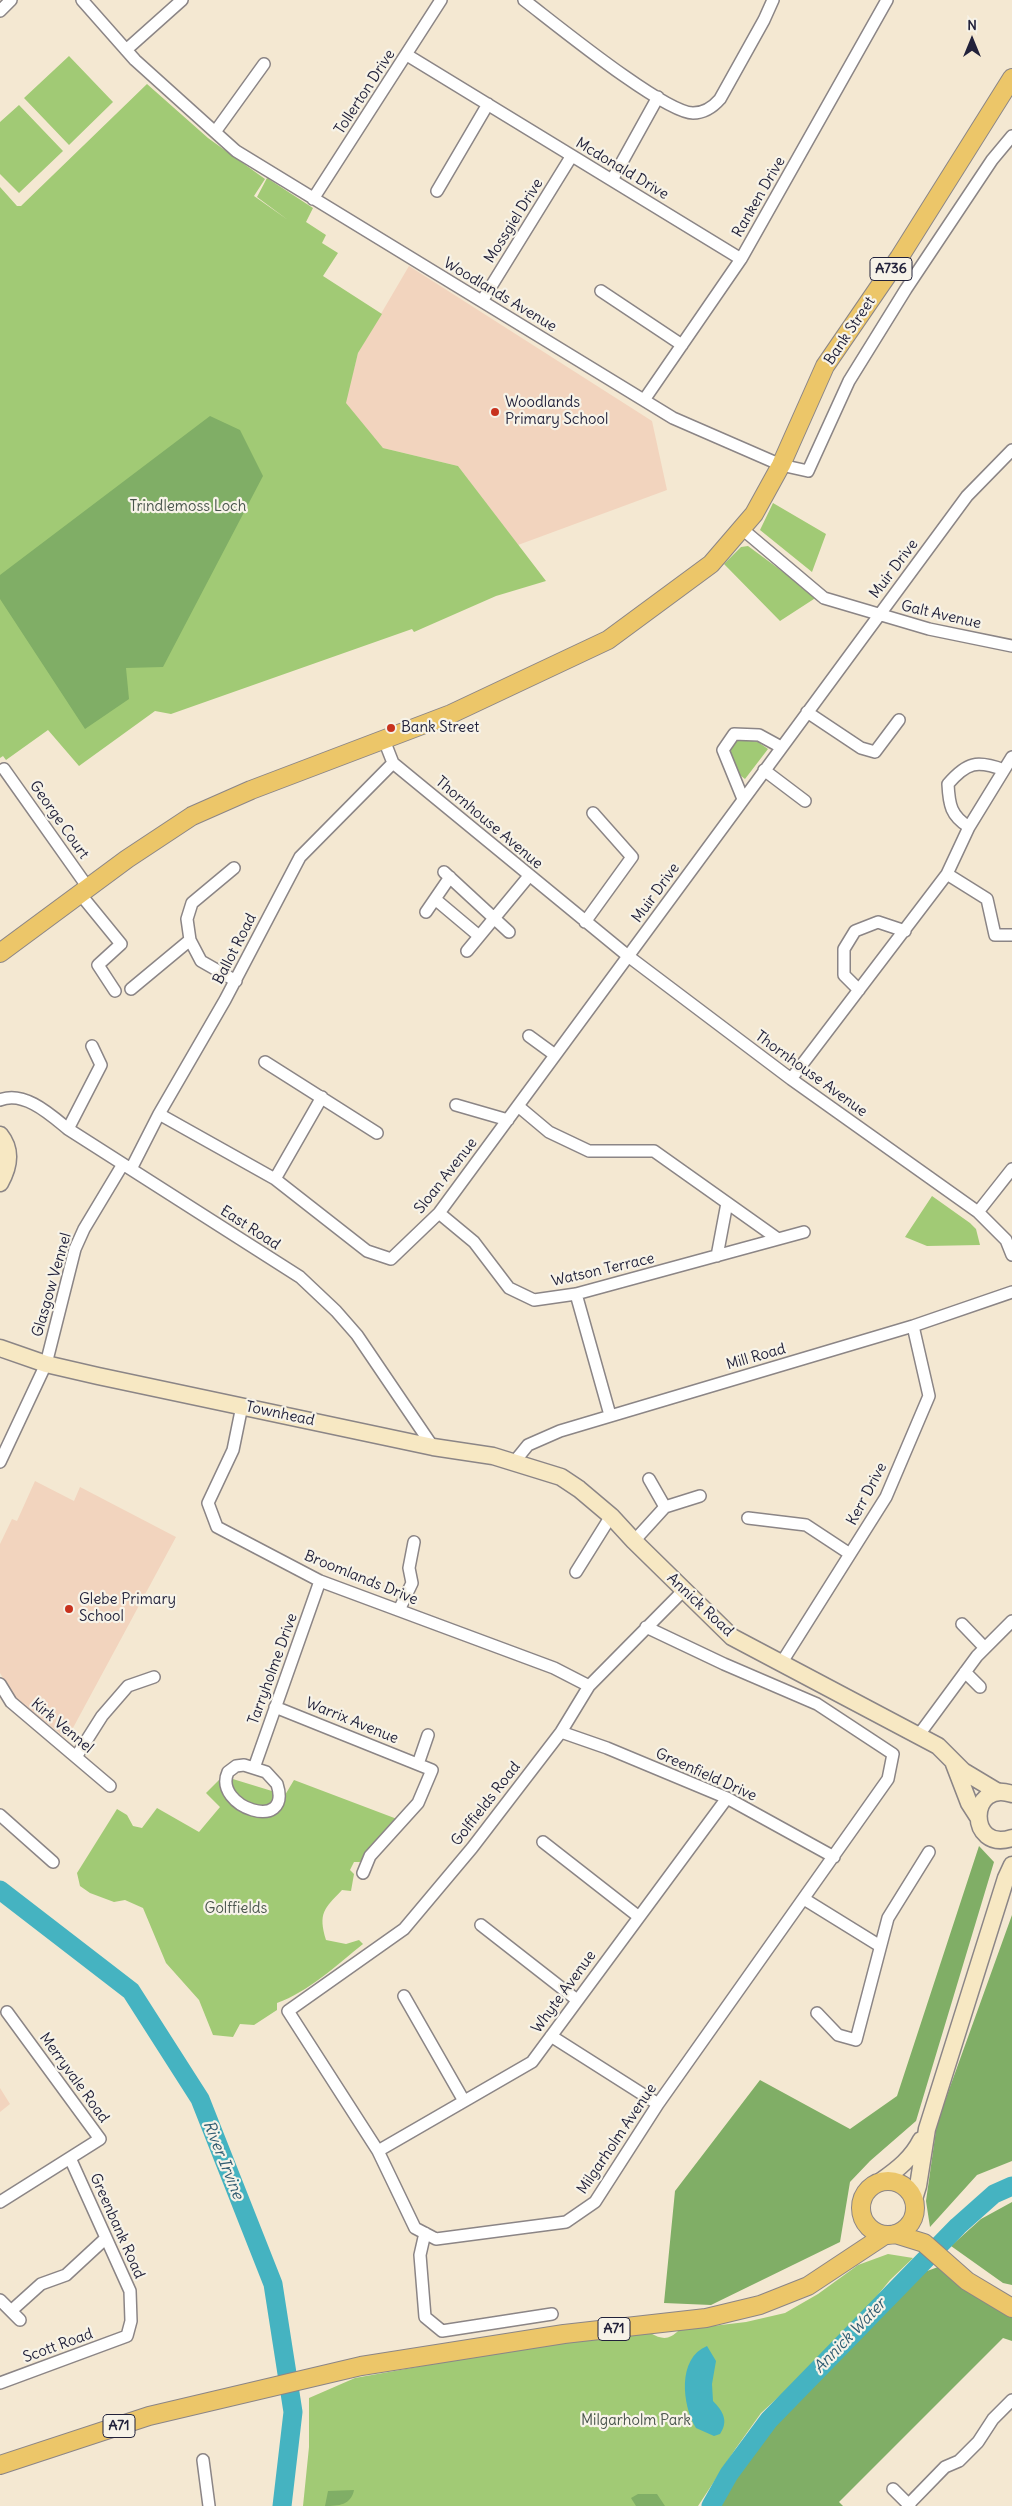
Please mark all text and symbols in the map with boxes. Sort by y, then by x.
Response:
north arrow [947,15,997,65]
text: N [967,16,977,34]
street label: Tollerton Drive [331,46,399,138]
street label: Mcdonald Drive [572,134,672,204]
street label: Ranken Drive [729,154,789,240]
street label: Mossgiel Drive [481,175,547,267]
street label: Woodlands Avenue [440,254,560,336]
road number: A736 [870,258,912,280]
street label: Bank Street [821,293,879,369]
place label: Woodlands Primary School [505,394,608,429]
marker: Woodlands Primary School [489,406,501,418]
park label: Trindlemoss Loch [130,498,246,516]
street label: Muir Drive [866,536,922,602]
street label: Galt Avenue [899,597,983,633]
place label: Bank Street [401,719,479,737]
marker: Bank Street [385,722,397,734]
street label: Thornhouse Avenue [432,773,546,873]
street label: George Court [25,777,93,863]
street label: Muir Drive [628,860,684,926]
street label: Ballot Road [209,911,261,987]
street label: Thornhouse Avenue [751,1027,871,1121]
street label: Sloan Avenue [411,1135,481,1217]
street label: East Road [217,1202,283,1254]
street label: Glasgow Vennel [29,1231,75,1339]
street label: Watson Terrace [550,1249,656,1291]
street label: Mill Road [724,1340,788,1374]
street label: Townhead [244,1398,316,1430]
street label: Kerr Drive [843,1460,891,1528]
street label: Broomlands Drive [301,1547,421,1609]
street label: Annick Road [663,1570,737,1640]
place label: Glebe Primary School [79,1591,176,1626]
marker: Glebe Primary School [63,1603,75,1615]
street label: Tarryholme Drive [245,1611,301,1727]
street label: Warrix Avenue [303,1694,401,1748]
street label: Kirk Vennel [27,1695,97,1757]
street label: Greenfield Drive [653,1745,759,1805]
street label: Golffields Road [448,1758,524,1850]
park label: Golffields [205,1900,267,1918]
street label: Whyte Avenue [528,1947,600,2037]
street label: Merryvale Road [35,2029,113,2127]
street label: Milgarholm Avenue [573,2080,661,2198]
water label: River Irvine [199,2118,247,2202]
street label: Greenbank Road [86,2171,148,2281]
water label: Annick Water [810,2295,890,2377]
road number: A71 [598,2318,630,2340]
street label: Scott Road [21,2325,95,2367]
park label: Milgarholm Park [581,2412,691,2430]
road number: A71 [103,2414,135,2438]

